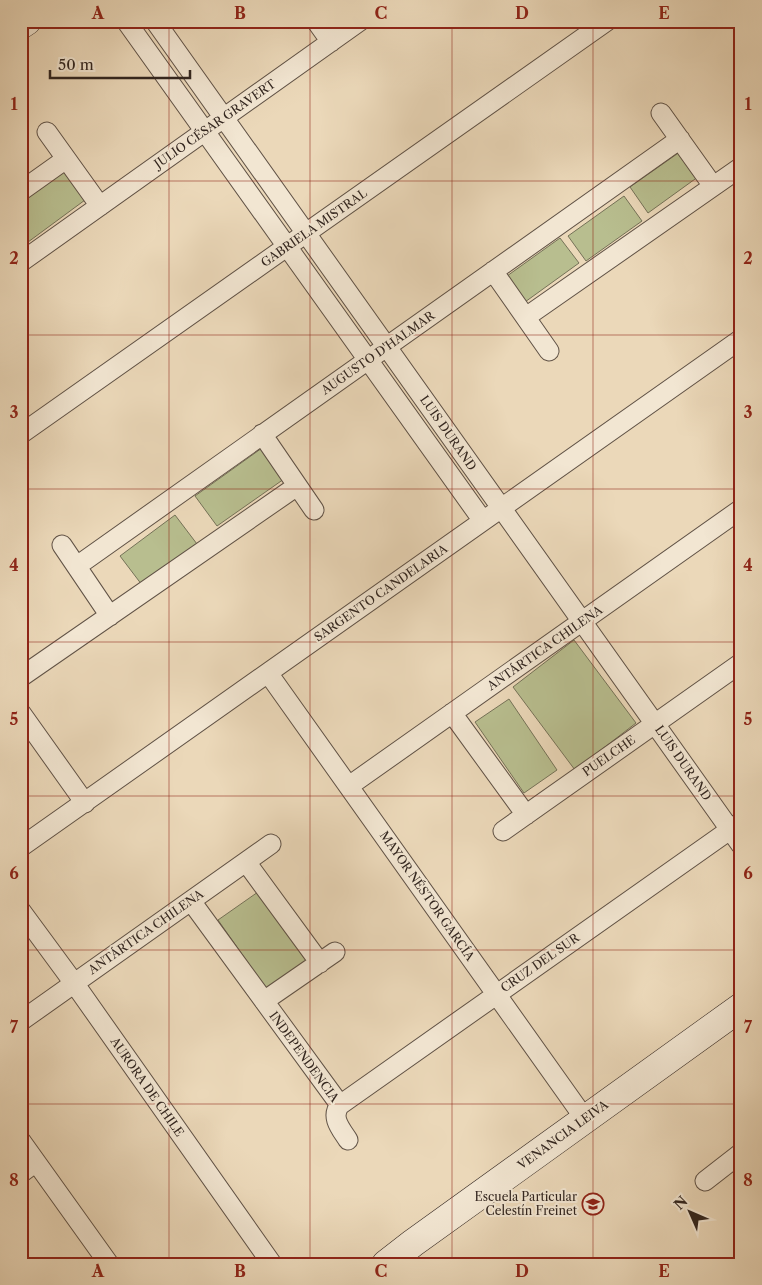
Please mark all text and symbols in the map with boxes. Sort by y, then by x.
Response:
text: A [91,3,105,23]
text: B [234,3,246,23]
text: C [375,3,387,23]
text: D [515,3,529,23]
text: E [658,3,670,23]
scale bar [50,48,190,80]
text: 50 m [58,55,94,74]
street label: JULIO CÉSAR GRAVERT [149,75,278,172]
text: 1 [10,94,18,114]
text: 1 [744,94,752,114]
street label: GABRIELA MISTRAL [258,185,370,270]
text: 2 [9,248,19,268]
text: 2 [743,248,753,268]
street label: AUGUSTO D'HALMAR [317,307,438,398]
street label: LUIS DURAND [417,392,480,473]
text: 3 [9,402,19,422]
text: 3 [743,402,753,422]
street label: SARGENTO CANDELARIA [311,540,451,644]
text: 4 [9,555,19,575]
text: 4 [743,555,753,575]
street label: ANTÁRTICA CHILENA [483,601,606,694]
text: 5 [10,709,19,729]
text: 5 [744,709,753,729]
street label: LUIS DURAND [652,722,715,803]
street label: PUELCHE [579,732,638,779]
street label: MAYOR NÉSTOR GARCÍA [377,827,479,964]
text: 6 [9,863,19,883]
text: 6 [743,863,753,883]
street label: ANTÁRTICA CHILENA [84,885,207,978]
street label: CRUZ DEL SUR [498,929,583,995]
street label: INDEPENDENCIA [266,1008,343,1106]
text: 7 [10,1017,19,1037]
text: 7 [744,1017,753,1037]
street label: AURORA DE CHILE [107,1033,187,1139]
street label: VENANCIA LEIVA [514,1096,612,1173]
text: 8 [9,1170,19,1190]
text: 8 [743,1170,753,1190]
north arrow [664,1188,714,1238]
place label: Escuela Particular Celestín Freinet [474,1189,578,1218]
school or university icon: Escuela Particular Celestín Freinet [581,1192,605,1216]
text: N [670,1192,691,1213]
text: A [91,1261,105,1281]
text: B [234,1261,246,1281]
text: C [375,1261,387,1281]
text: D [515,1261,529,1281]
text: E [658,1261,670,1281]

